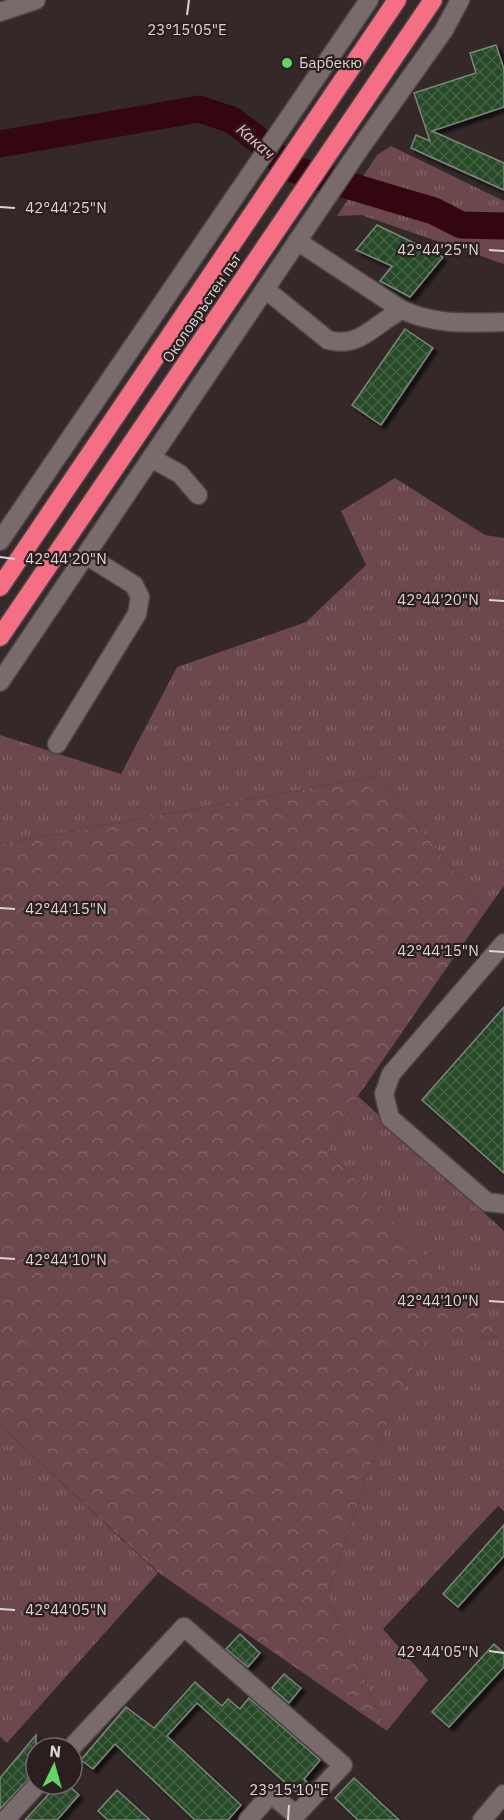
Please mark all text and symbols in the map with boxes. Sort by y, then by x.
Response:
text: 23°15'05"E [147,20,227,39]
place label: Барбекю [299,53,362,72]
marker: Барбекю [280,56,294,70]
water label: Какач [233,119,279,163]
text: 42°44'25"N [25,198,107,217]
text: 42°44'25"N [397,240,479,259]
street label: Околовръстен път [158,249,245,366]
text: 42°44'20"N [25,549,107,568]
text: 42°44'20"N [397,590,479,609]
text: 42°44'15"N [25,899,107,918]
text: 42°44'15"N [397,941,479,960]
text: 42°44'10"N [25,1250,107,1269]
text: 42°44'10"N [397,1291,479,1310]
text: 42°44'05"N [25,1600,107,1619]
text: 42°44'05"N [397,1642,479,1661]
north arrow [24,1736,84,1796]
text: N [49,1741,62,1762]
text: 23°15'10"E [249,1780,329,1799]

